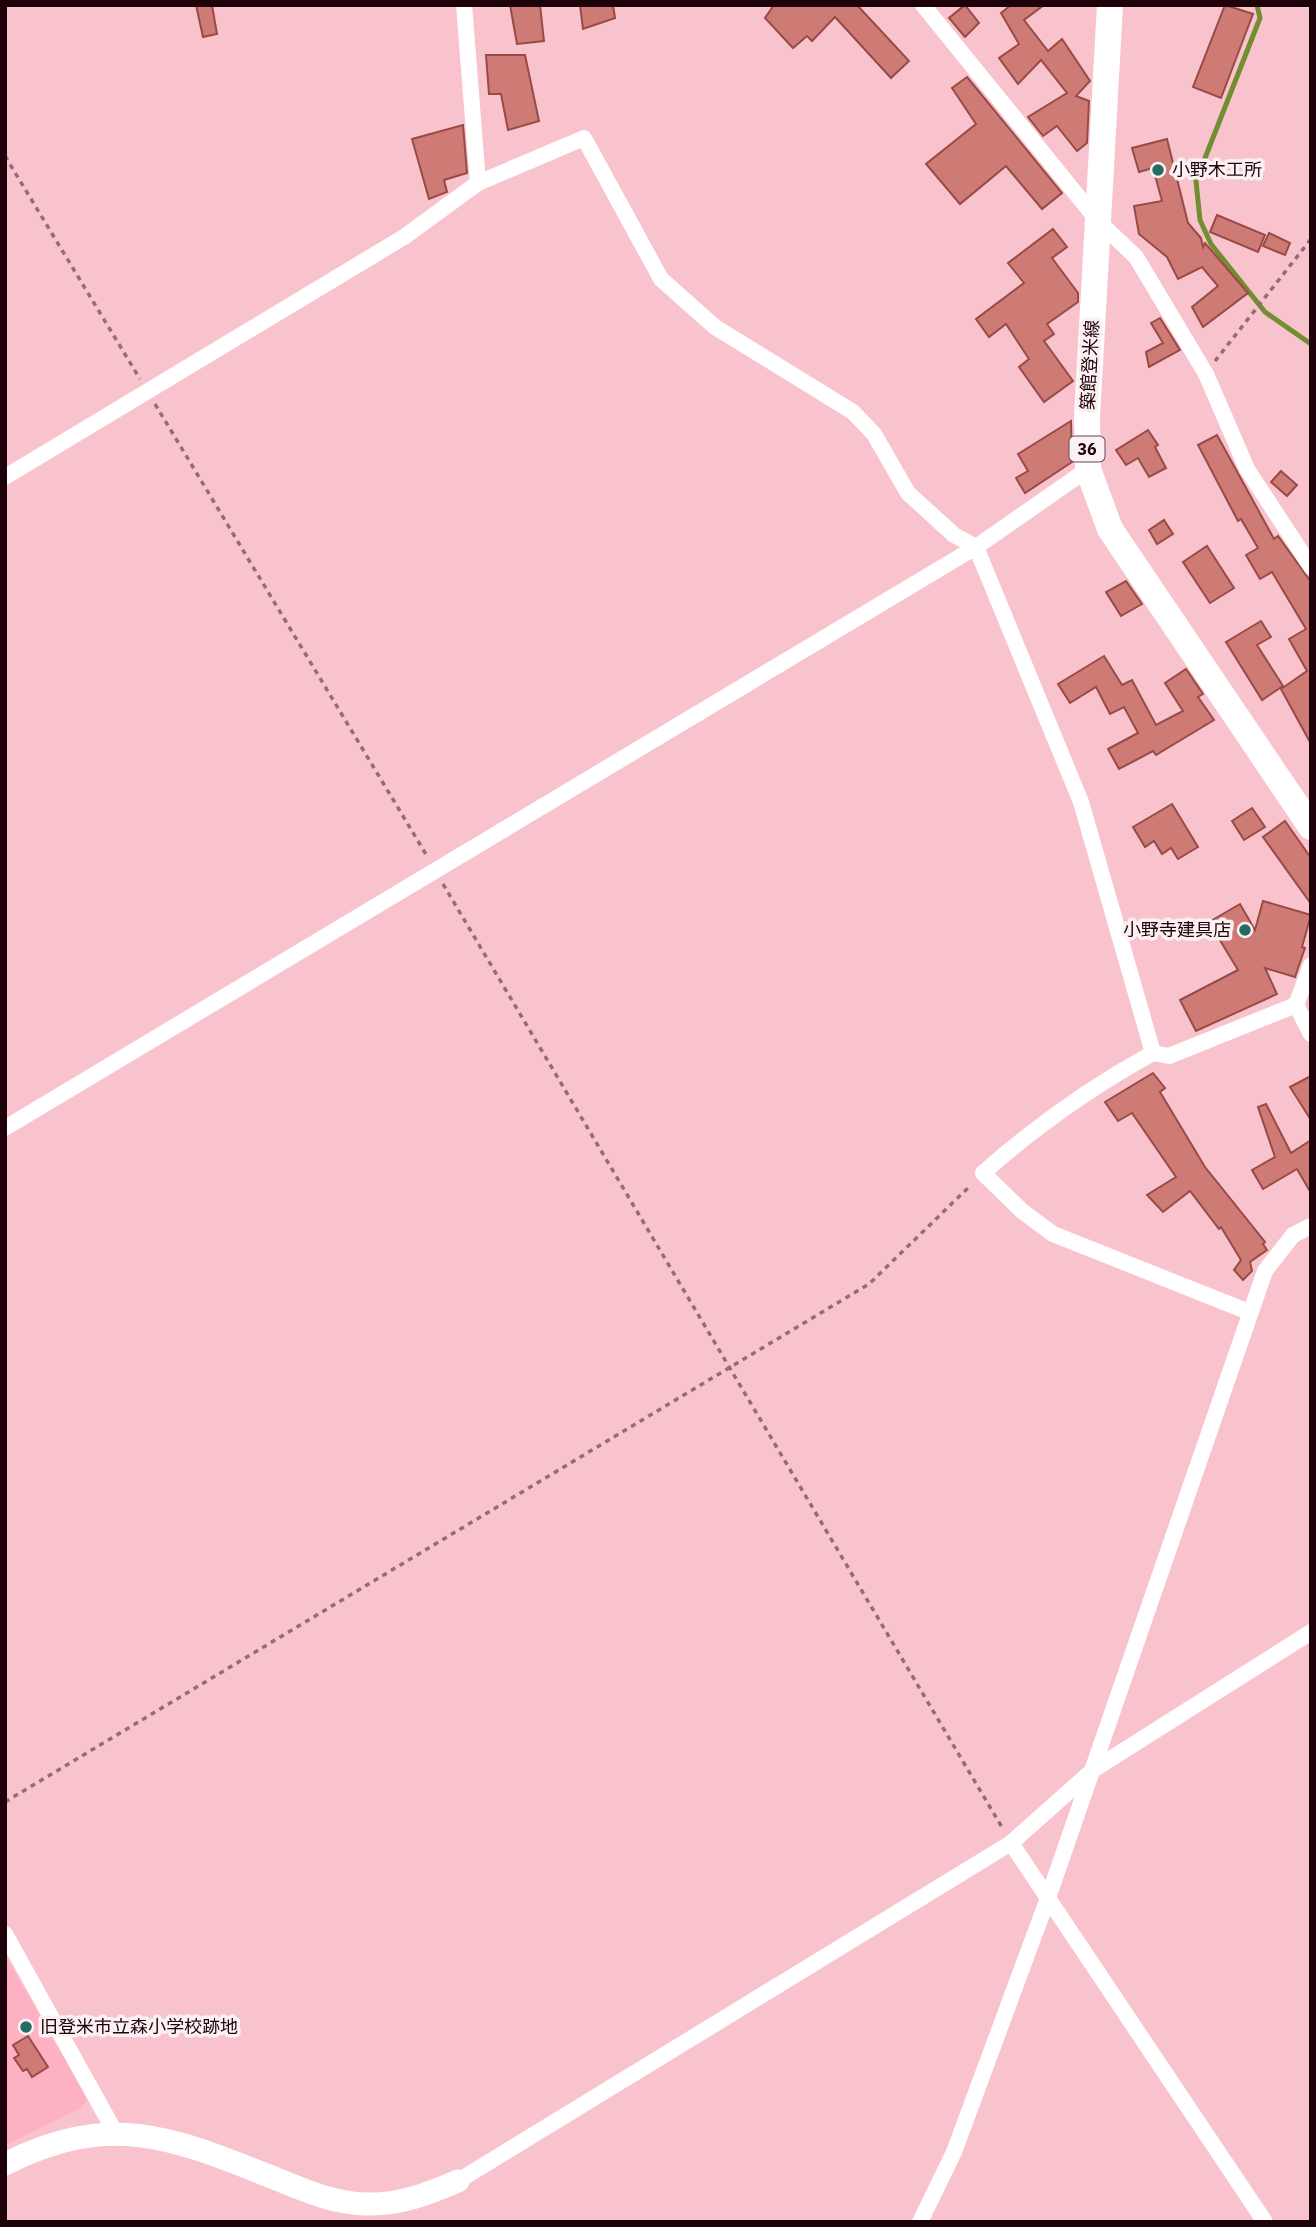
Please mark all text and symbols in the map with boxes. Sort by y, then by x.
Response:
place label: 小野木工所 [1172,158,1262,181]
marker: 小野木工所 [1150,162,1166,178]
street label: 築館登米線 [1076,319,1103,411]
road number: 36 [1070,436,1104,462]
place label: 小野寺建具店 [1123,918,1231,941]
marker: 小野寺建具店 [1237,922,1253,938]
place label: 旧登米市立森小学校跡地 [40,2015,238,2038]
marker: 旧登米市立森小学校跡地 [18,2019,34,2035]

